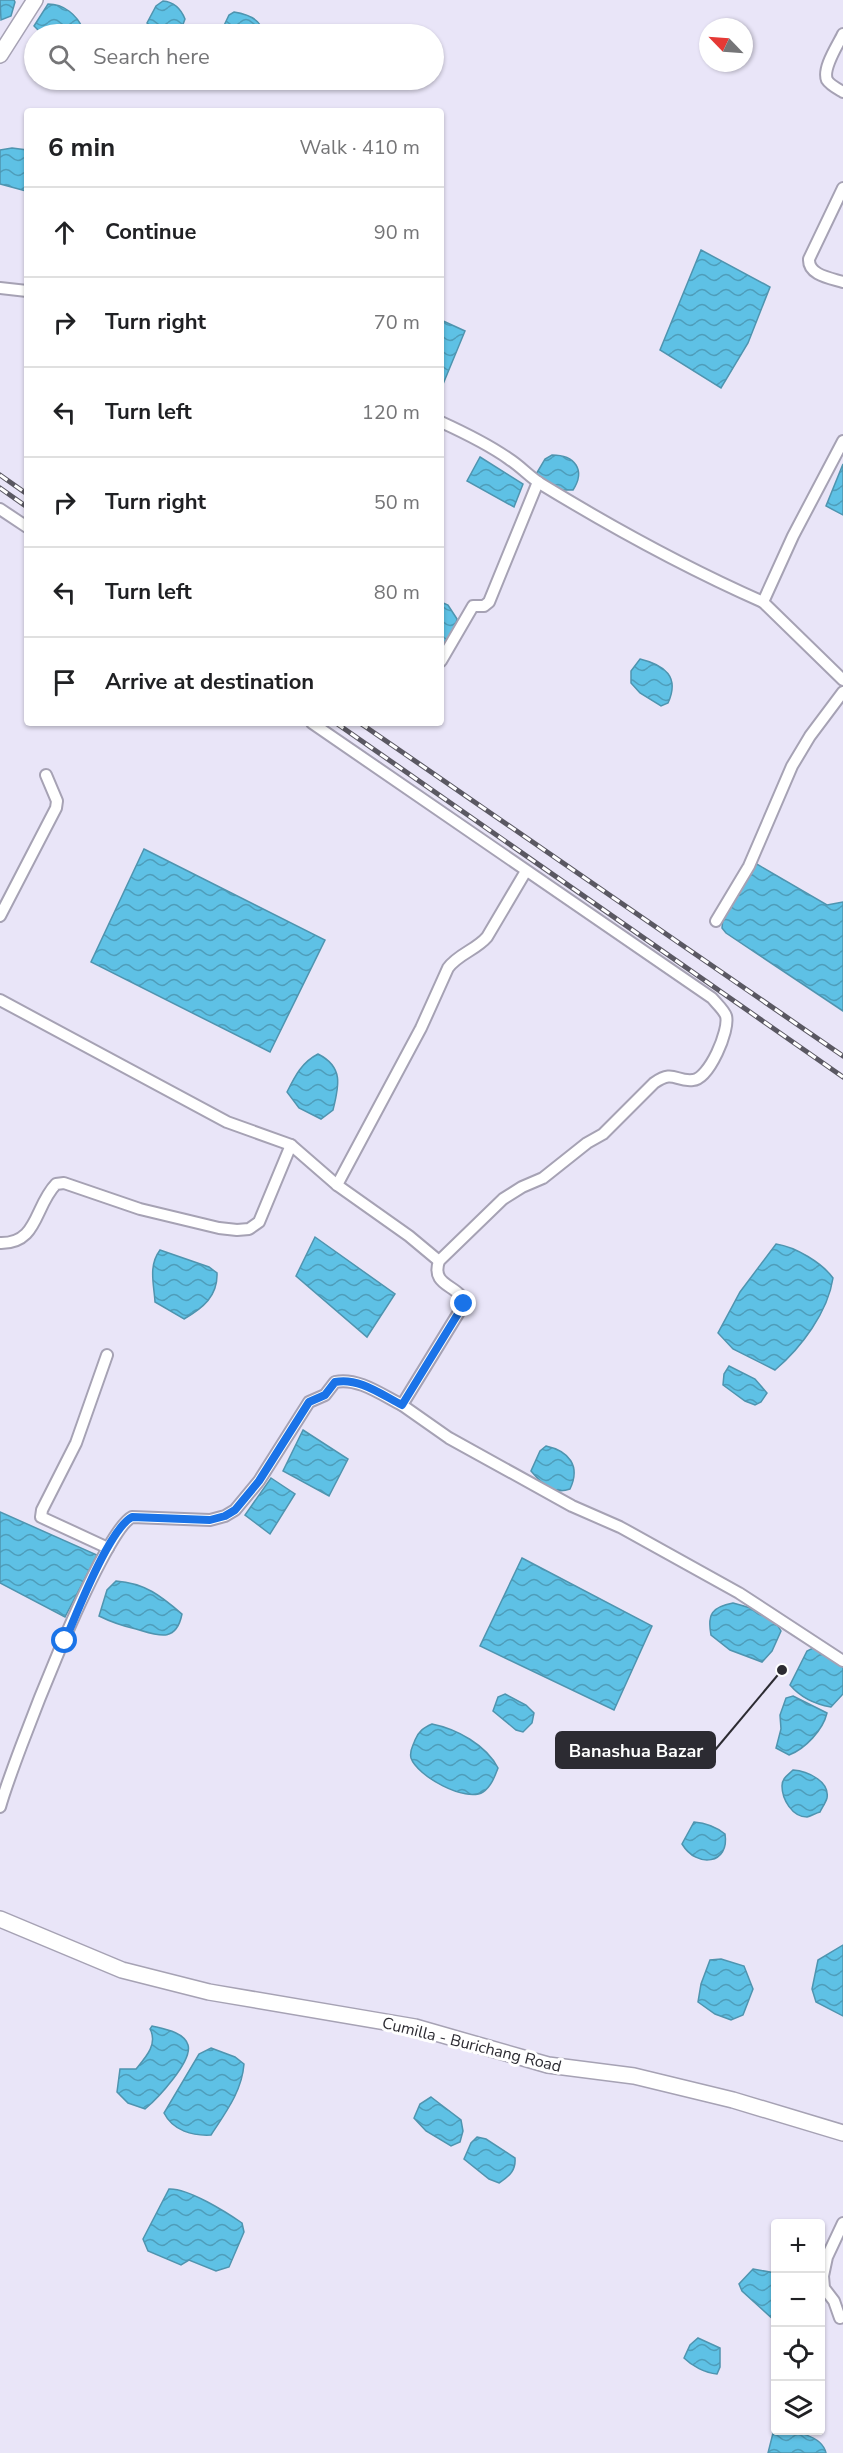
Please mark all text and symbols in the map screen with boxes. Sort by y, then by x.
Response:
north arrow [699,18,753,72]
search box [24,24,444,90]
icon: search [45,41,78,74]
text: Search here [93,42,210,72]
text: 6 min [48,130,115,165]
text: Walk · 410 m [300,134,420,161]
icon: ahead [48,216,81,249]
text: Continue [105,217,196,247]
text: 90 m [374,219,420,246]
icon: right [48,306,81,339]
text: Turn right [105,307,206,337]
text: 70 m [374,309,420,336]
icon: left [48,396,81,429]
text: Turn left [105,397,192,427]
text: 120 m [362,399,420,426]
icon: right [48,486,81,519]
text: Turn right [105,487,206,517]
text: 50 m [374,489,420,516]
icon: left [48,576,81,609]
text: Turn left [105,577,192,607]
text: 80 m [374,579,420,606]
icon: arrive [48,666,81,699]
text: Arrive at destination [105,667,314,697]
route end [450,1290,476,1316]
route start [51,1627,77,1653]
callout: Banashua Bazar [556,1732,715,1768]
text: Banashua Bazar [569,1739,703,1763]
street label: Cumilla - Burichang Road [380,2012,564,2078]
map controls [771,2219,825,2435]
button: + [771,2219,825,2273]
button: − [771,2273,825,2327]
button: locate [771,2327,825,2381]
button: layers [771,2381,825,2435]

